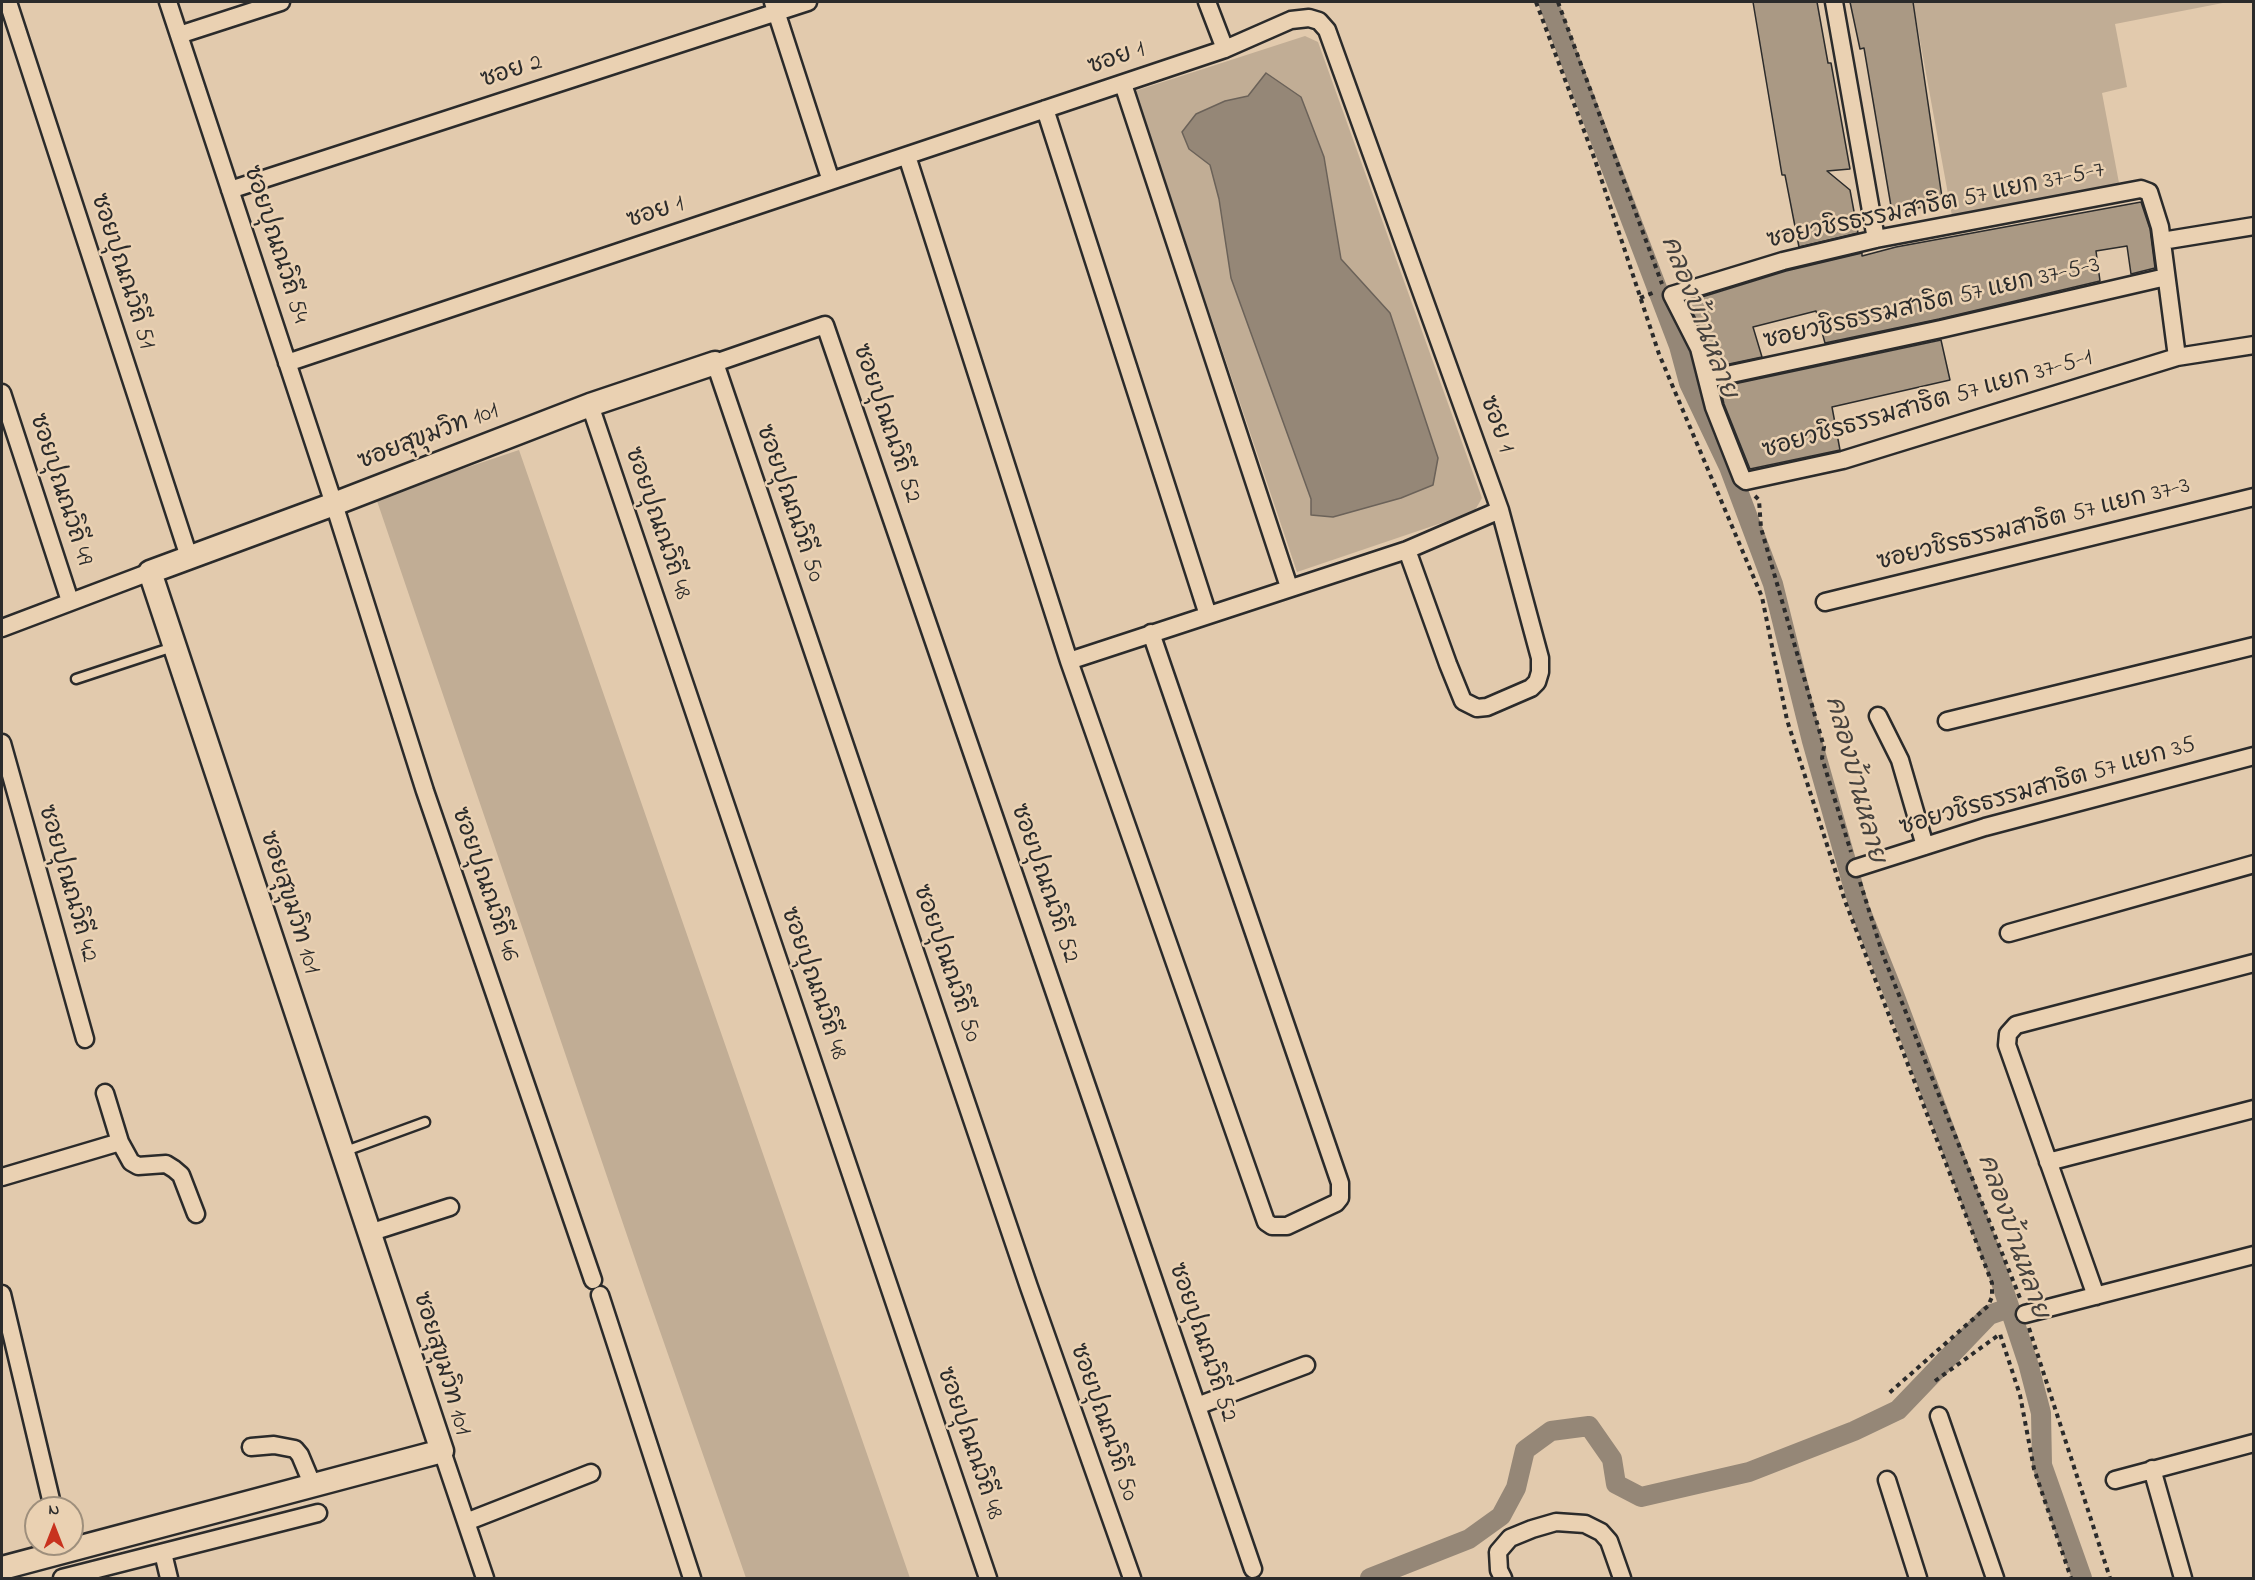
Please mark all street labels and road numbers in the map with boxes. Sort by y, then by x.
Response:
street label: ซอย 1 [1085,37,1149,83]
street label: ซอย 2 [478,50,546,96]
street label: ซอยวชิรธรรมสาธิต 57 แยก 37-5-7 [1765,157,2107,257]
street label: ซอยปุณณวิถี 54 [235,163,313,327]
street label: ซอยปุณณวิถี 51 [82,191,160,353]
street label: ซอย 1 [624,191,688,237]
street label: ซอยวชิรธรรมสาธิต 57 แยก 37-5-3 [1761,252,2103,358]
street label: ซอยปุณณวิถี 52 [844,341,926,507]
street label: ซอยวชิรธรรมสาธิต 57 แยก 37-5-1 [1760,345,2096,467]
street label: ซอย 1 [1471,393,1519,457]
street label: ซอยสุขุมวิท 101 [355,398,503,478]
street label: ซอยปุณณวิถี 49 [21,411,97,569]
street label: ซอยปุณณวิถี 50 [748,422,828,586]
street label: ซอยปุณณวิถี 48 [616,444,696,604]
street label: ซอยวชิรธรรมสาธิต 57 แยก 37-3 [1875,473,2193,579]
street label: ซอยวชิรธรรมสาธิต 57 แยก 35 [1897,732,2199,844]
street label: ซอยปุณณวิถี 52 [1002,801,1084,967]
street label: ซอยปุณณวิถี 42 [30,802,102,966]
street label: ซอยปุณณวิถี 46 [443,804,523,966]
street label: ซอยสุขุมวิท 101 [251,828,325,978]
street label: ซอยปุณณวิถี 50 [905,882,985,1046]
street label: ซอยปุณณวิถี 48 [772,904,852,1064]
street label: ซอยปุณณวิถี 52 [1160,1260,1242,1426]
street label: ซอยสุขุมวิท 101 [405,1289,475,1439]
street label: ซอยปุณณวิถี 50 [1062,1341,1142,1505]
street label: ซอยปุณณวิถี 48 [928,1364,1008,1524]

